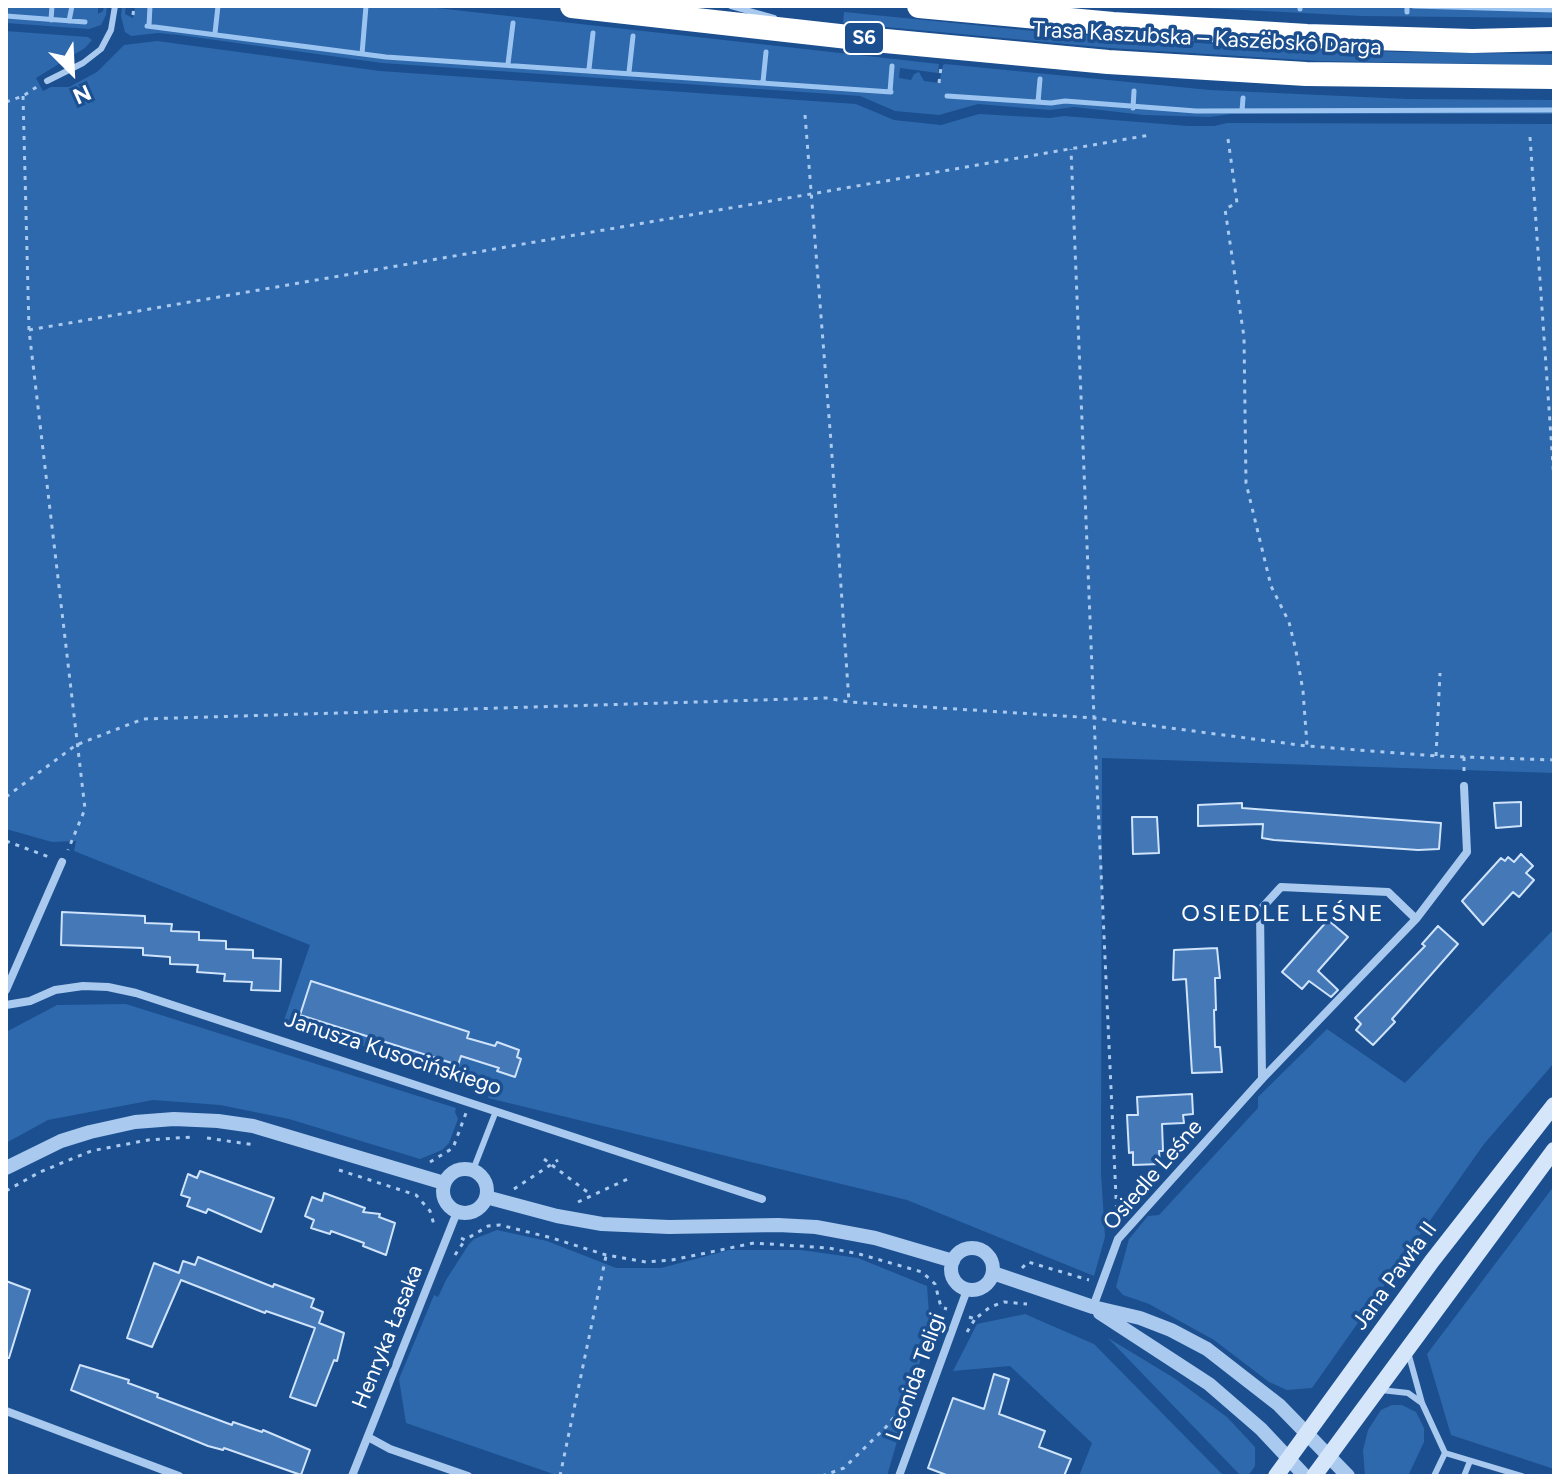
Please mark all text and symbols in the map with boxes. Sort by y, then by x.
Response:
street label: Trasa Kaszubska – Kaszëbskô Darga [1032,17,1382,61]
road number: S6 [844,22,884,54]
north arrow [32,32,112,112]
text: N [69,79,95,110]
district label: OSIEDLE LEŚNE [1181,900,1385,928]
street label: Janusza Kusocińskiego [281,1006,505,1102]
street label: Osiedle Leśne [1098,1114,1208,1236]
street label: Jana Pawła II [1347,1217,1443,1335]
street label: Henryka Łasaka [347,1261,429,1413]
street label: Leonida Teligi [881,1310,951,1444]

